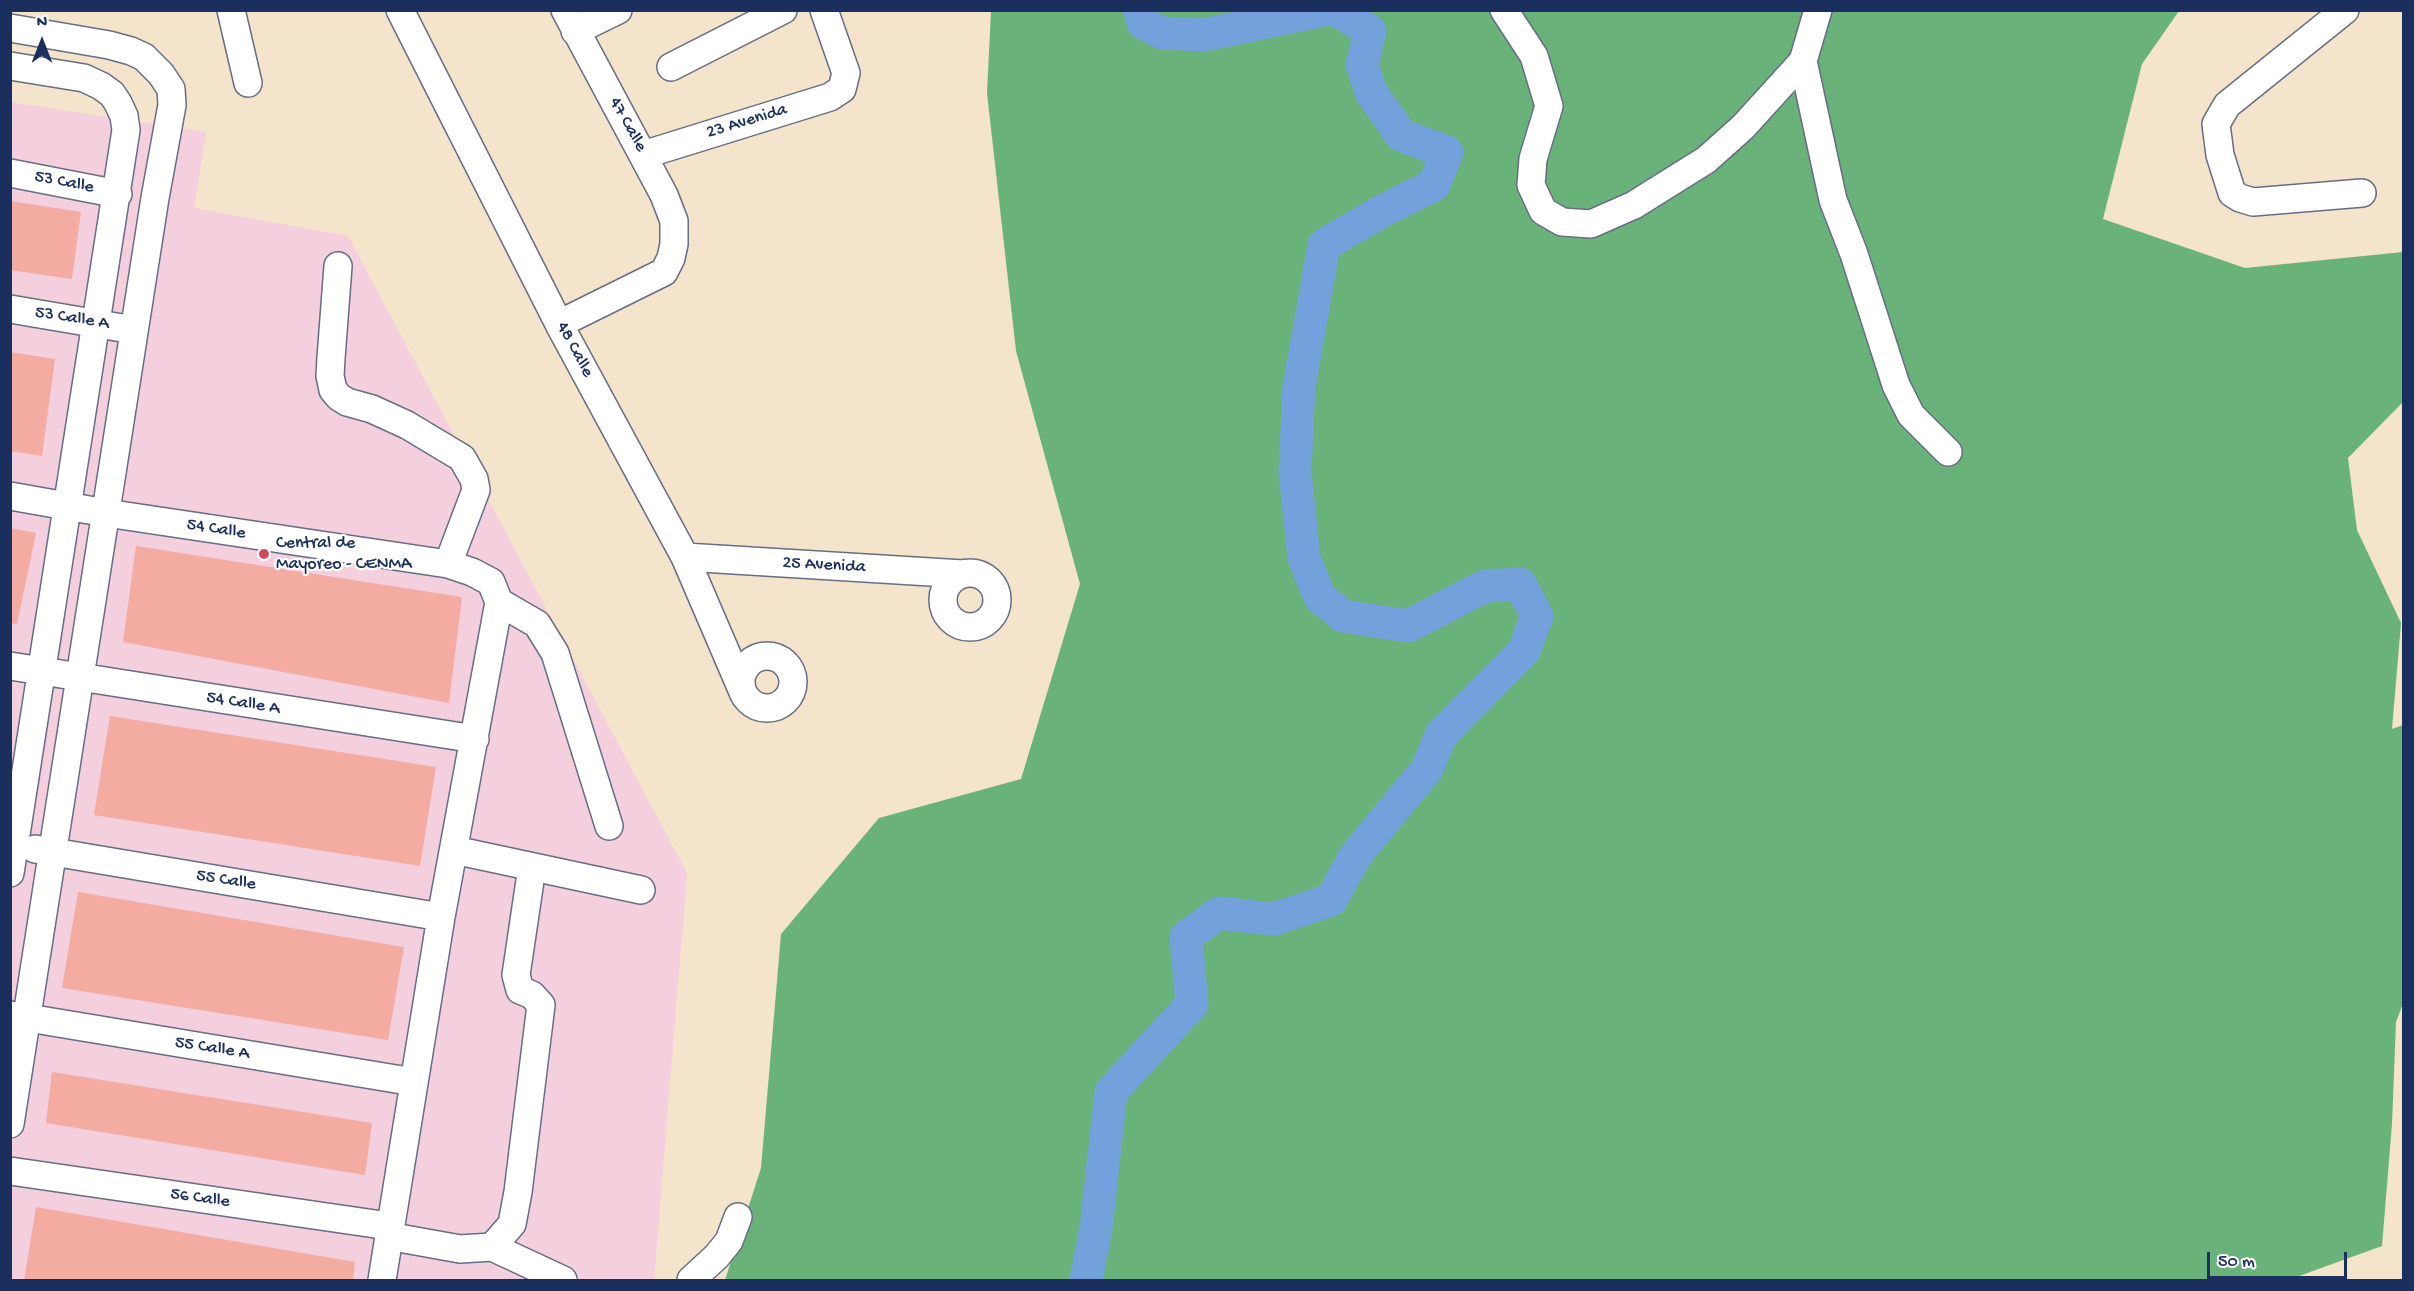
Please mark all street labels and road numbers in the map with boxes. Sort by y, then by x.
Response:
street label: 47 Calle [603,94,651,156]
street label: 23 Avenida [704,99,790,145]
street label: 53 Calle [32,167,96,199]
street label: 53 Calle A [33,302,111,336]
street label: 48 Calle [550,319,598,381]
street label: 54 Calle [185,515,247,545]
street label: 25 Avenida [782,553,866,579]
street label: 54 Calle A [205,688,281,720]
street label: 55 Calle [195,866,257,896]
street label: 55 Calle A [173,1032,251,1066]
street label: 56 Calle [169,1184,231,1214]

